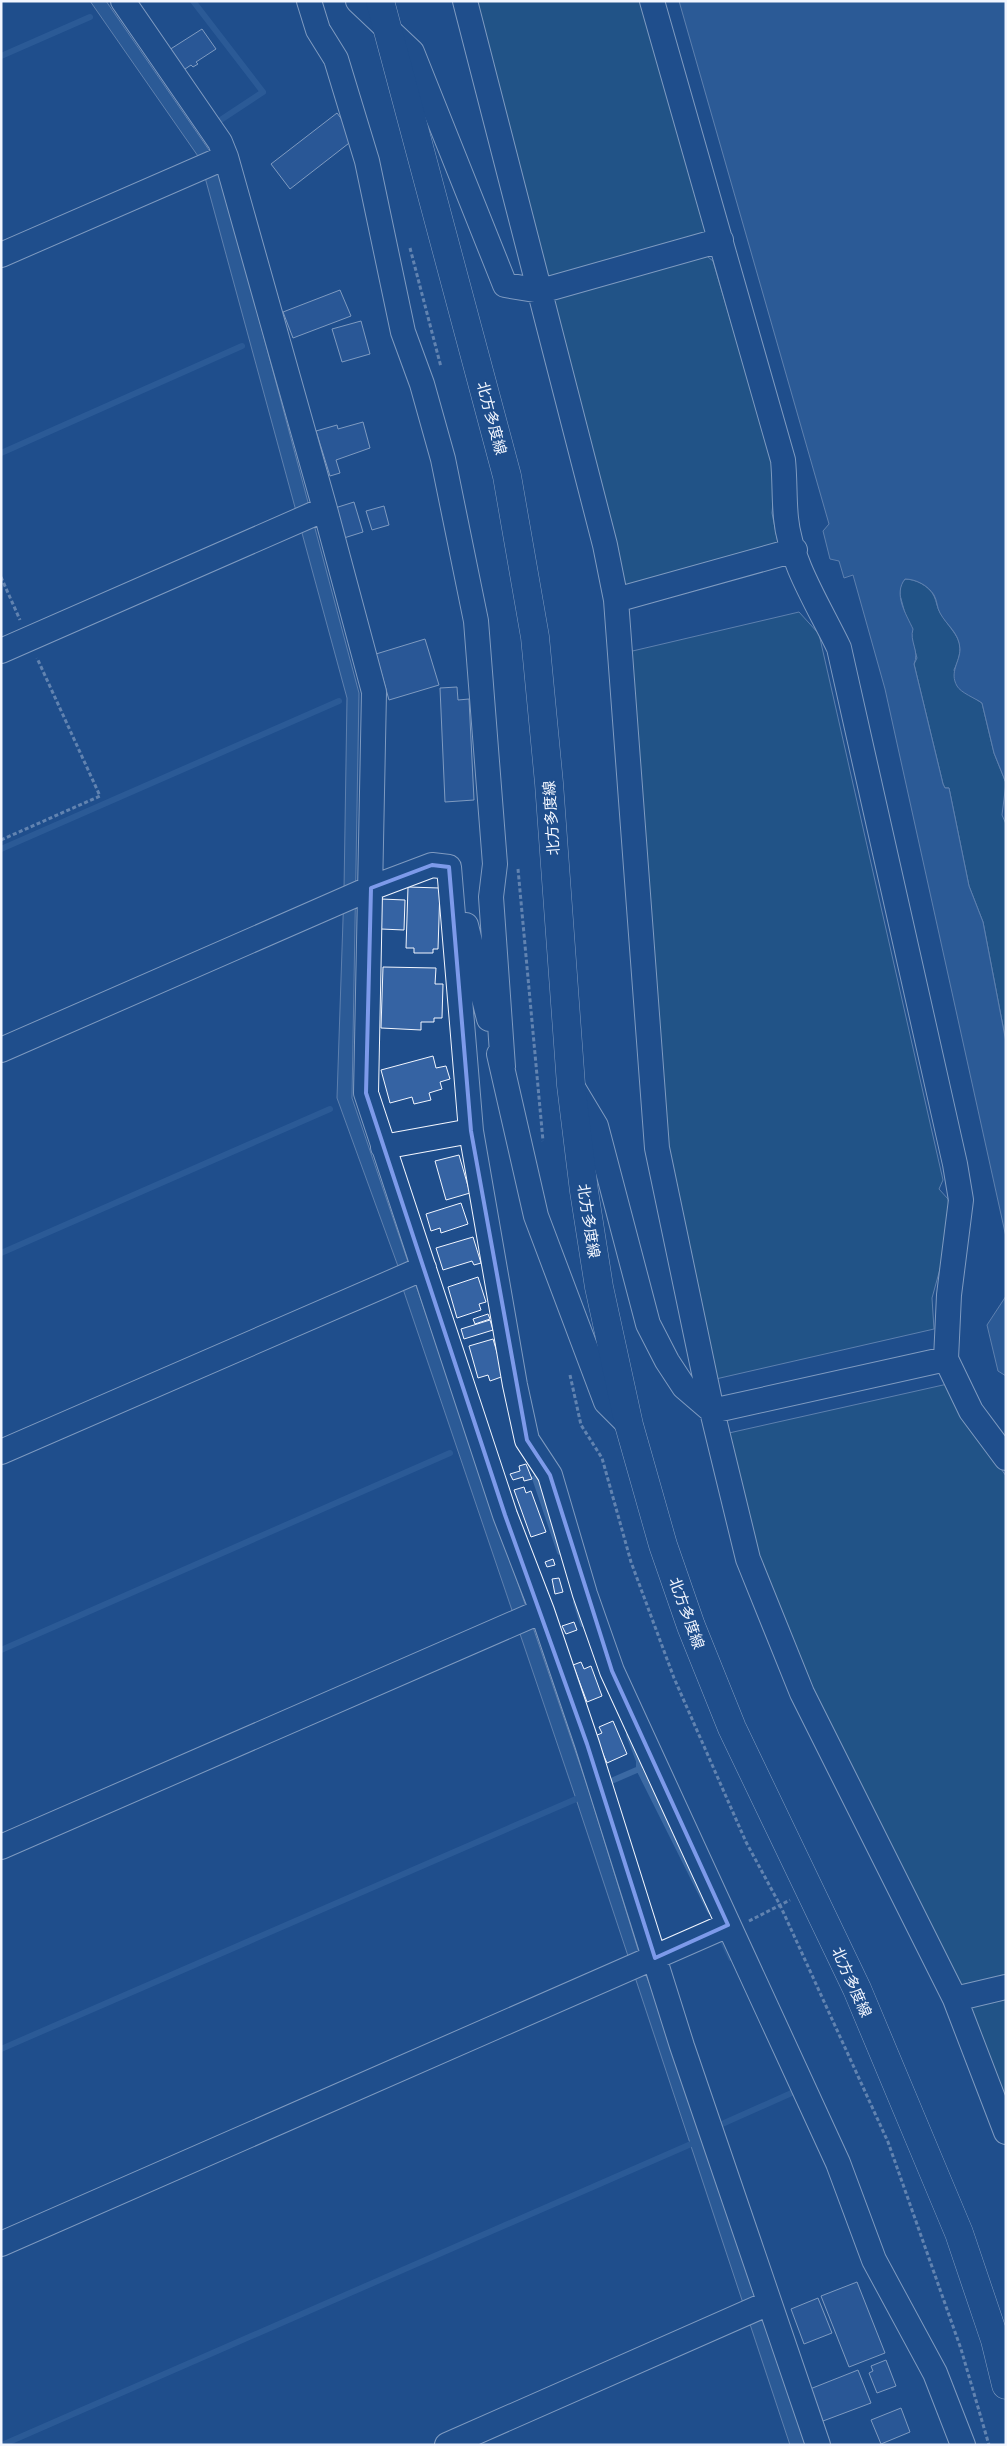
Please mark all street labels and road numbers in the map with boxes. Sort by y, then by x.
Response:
street label: 北方多度線 [473,379,511,457]
street label: 北方多度線 [539,780,563,856]
street label: 北方多度線 [574,1182,604,1260]
street label: 北方多度線 [665,1575,709,1651]
street label: 北方多度線 [828,1944,876,2020]

